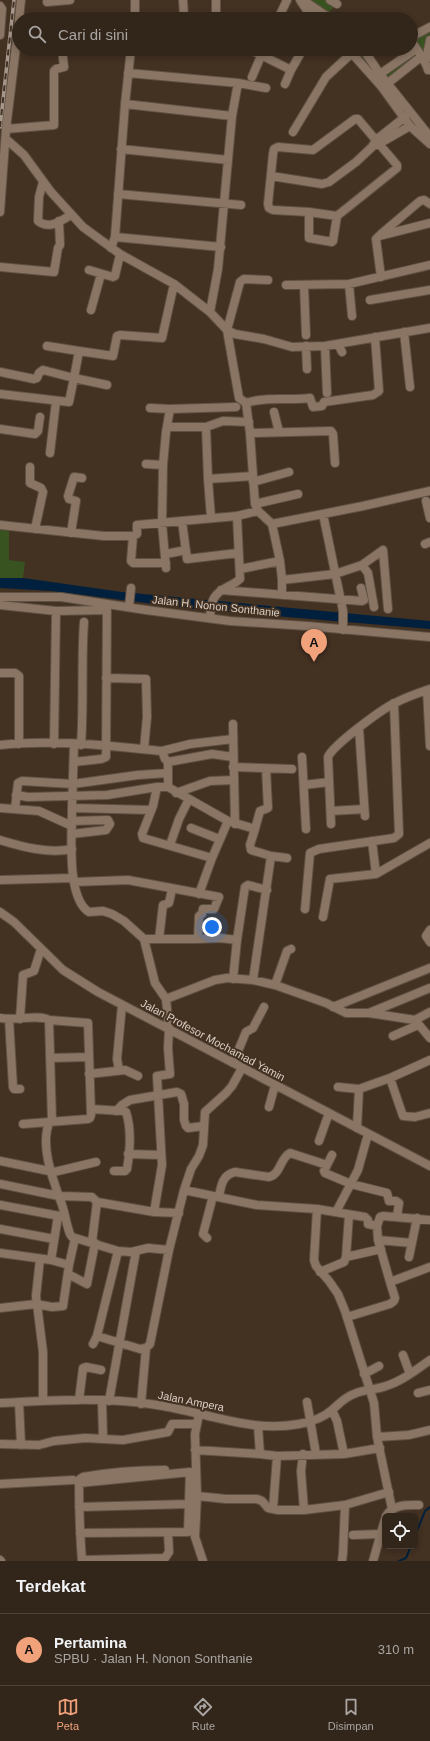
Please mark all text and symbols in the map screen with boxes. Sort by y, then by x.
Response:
search box [12,12,418,56]
icon: search [26,23,48,45]
text: Cari di sini [58,26,128,43]
street label: Jalan H. Nonon Sonthanie [152,593,280,619]
pin: A [301,629,327,662]
your location [202,917,222,937]
street label: Jalan Profesor Mochamad Yamin [139,997,287,1083]
street label: Jalan Ampera [157,1389,226,1413]
map controls [382,1513,418,1549]
button: locate [382,1513,418,1549]
text: Terdekat [16,1577,86,1596]
text: Pertamina [54,1634,127,1651]
text: A [24,1642,34,1657]
text: 310 m [378,1642,414,1657]
text: SPBU · Jalan H. Nonon Sonthanie [54,1651,253,1666]
tab: Peta [56,1696,79,1732]
tab: Rute [192,1696,215,1732]
tab: Disimpan [328,1696,374,1732]

